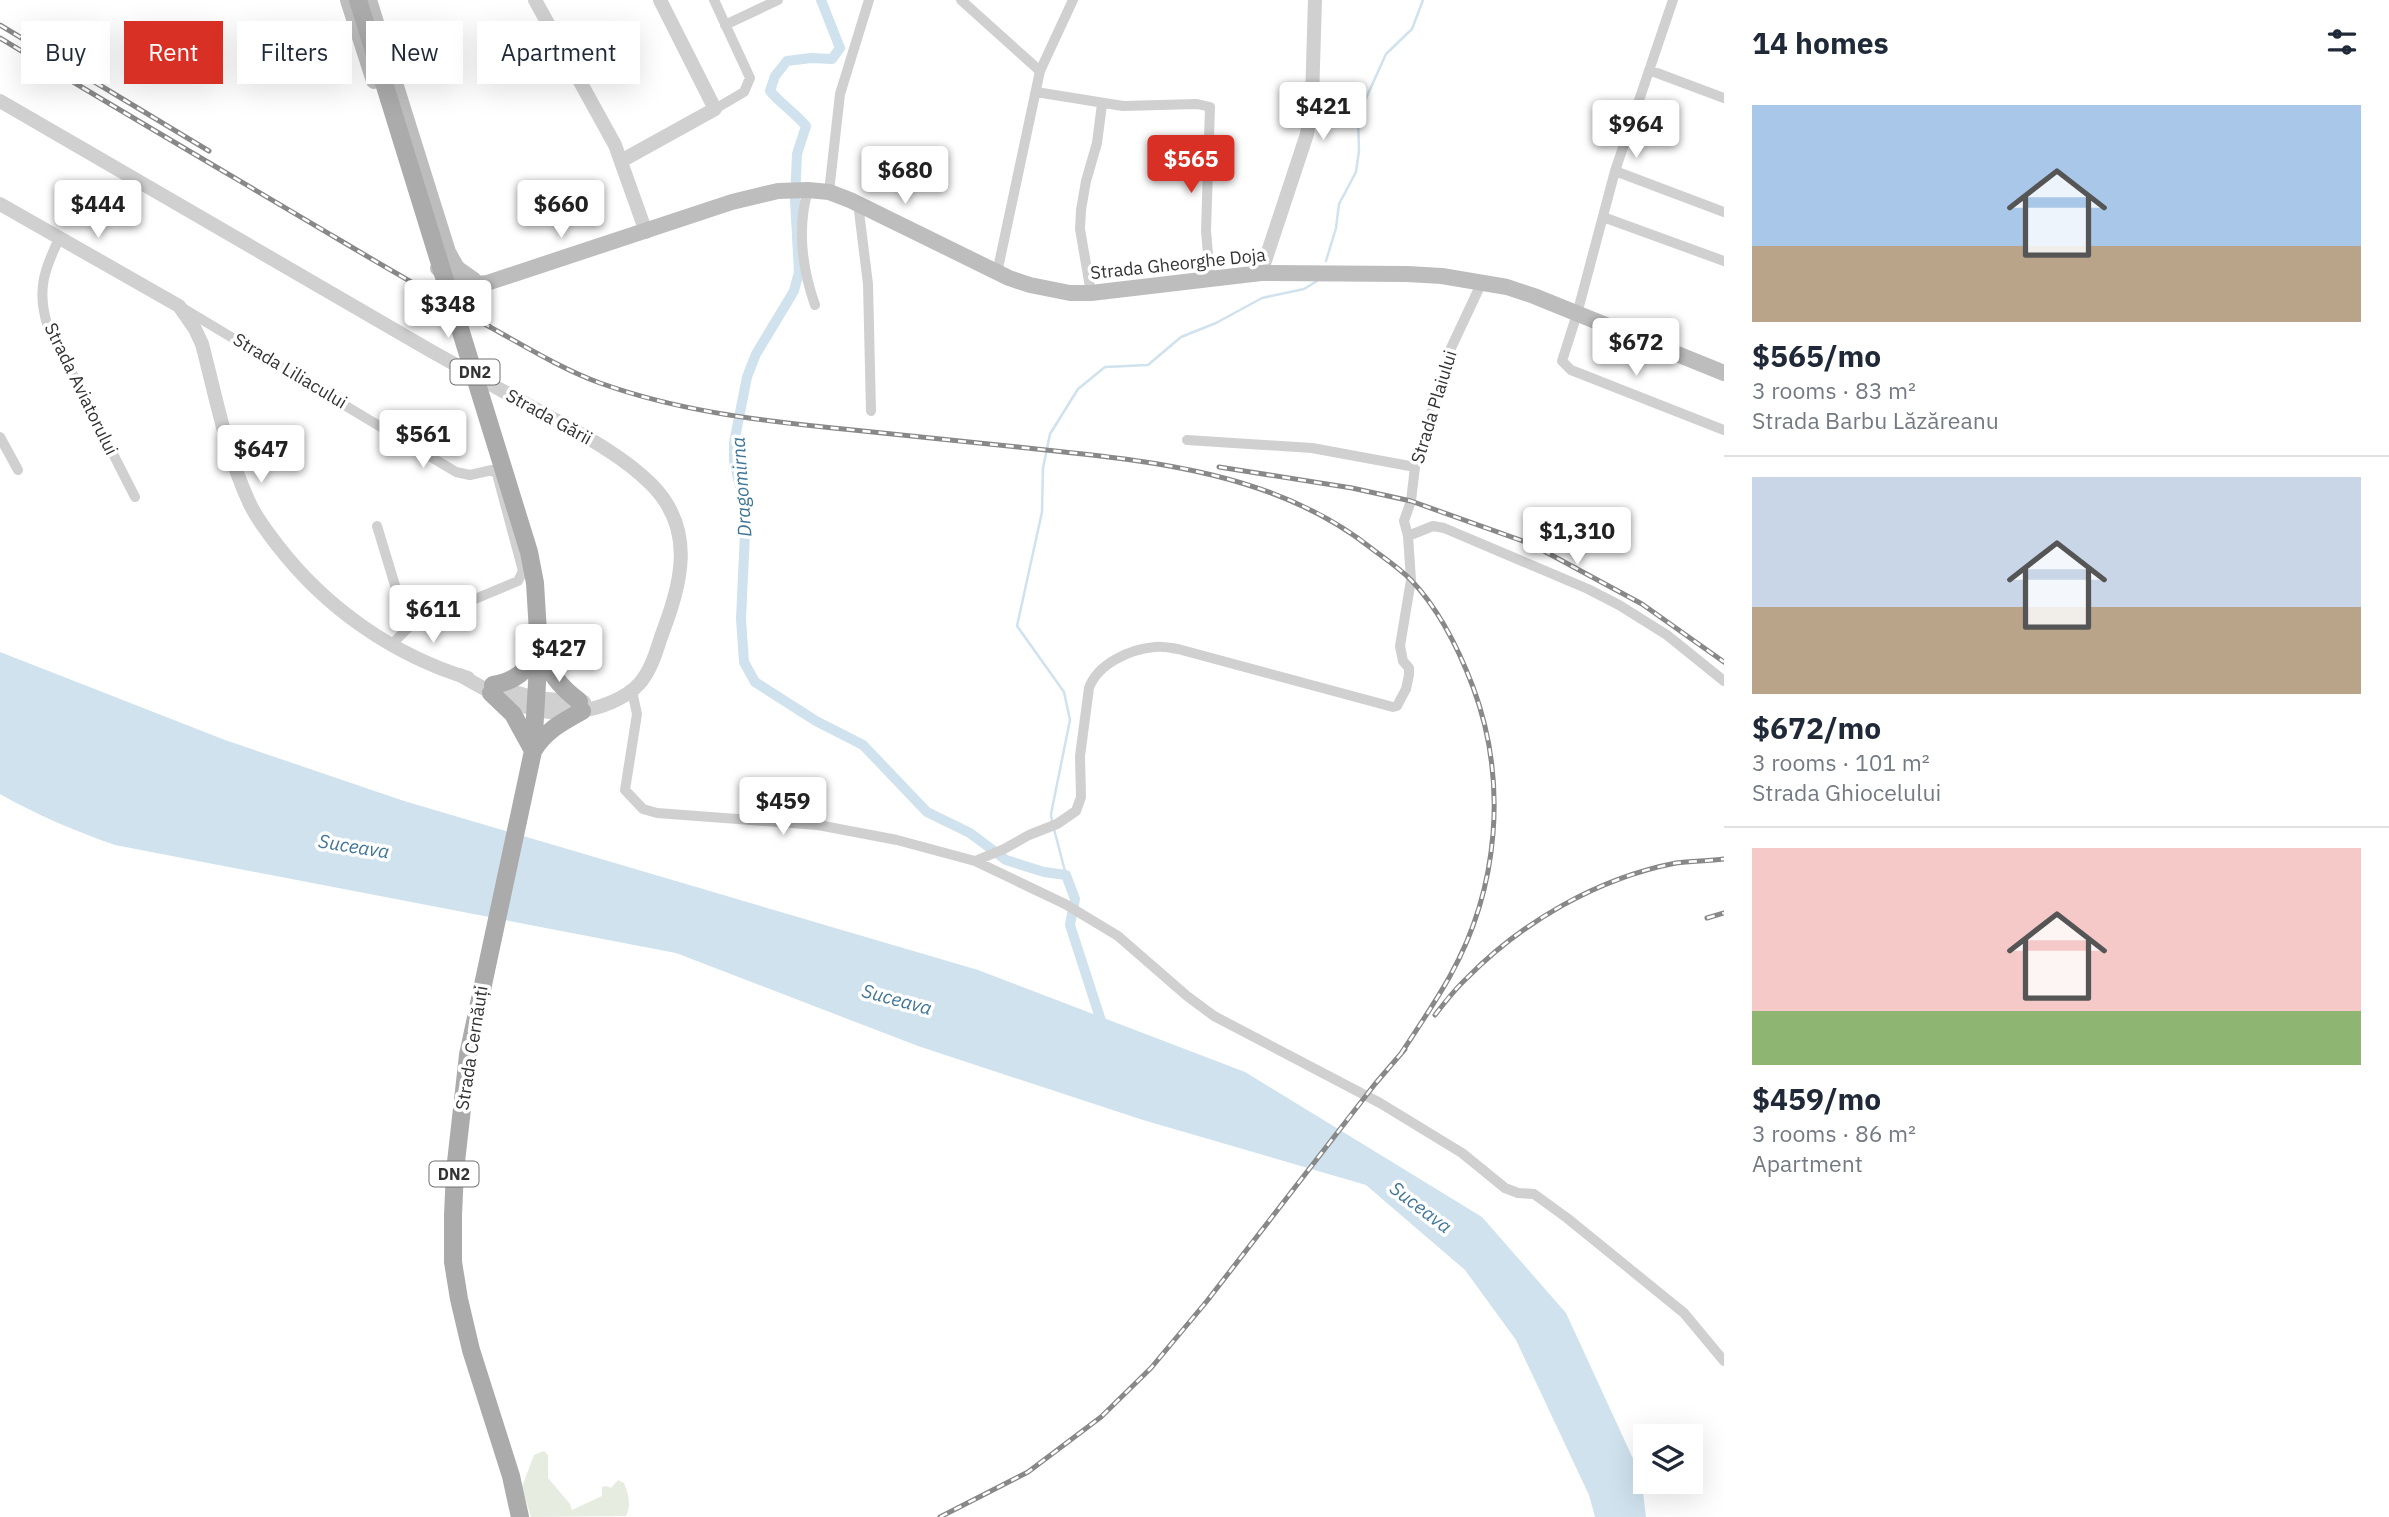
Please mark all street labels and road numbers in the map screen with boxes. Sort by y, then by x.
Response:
street label: Strada Gheorghe Doja [1089,243,1267,284]
street label: Strada Aviatorului [40,319,123,459]
street label: Strada Liliacului [229,328,351,414]
street label: Strada Plaiului [1405,348,1462,466]
road number: DN2 [450,360,500,384]
street label: Strada Gării [502,383,596,450]
street label: Strada Cernăuți [450,984,493,1112]
road number: DN2 [430,1162,478,1186]

